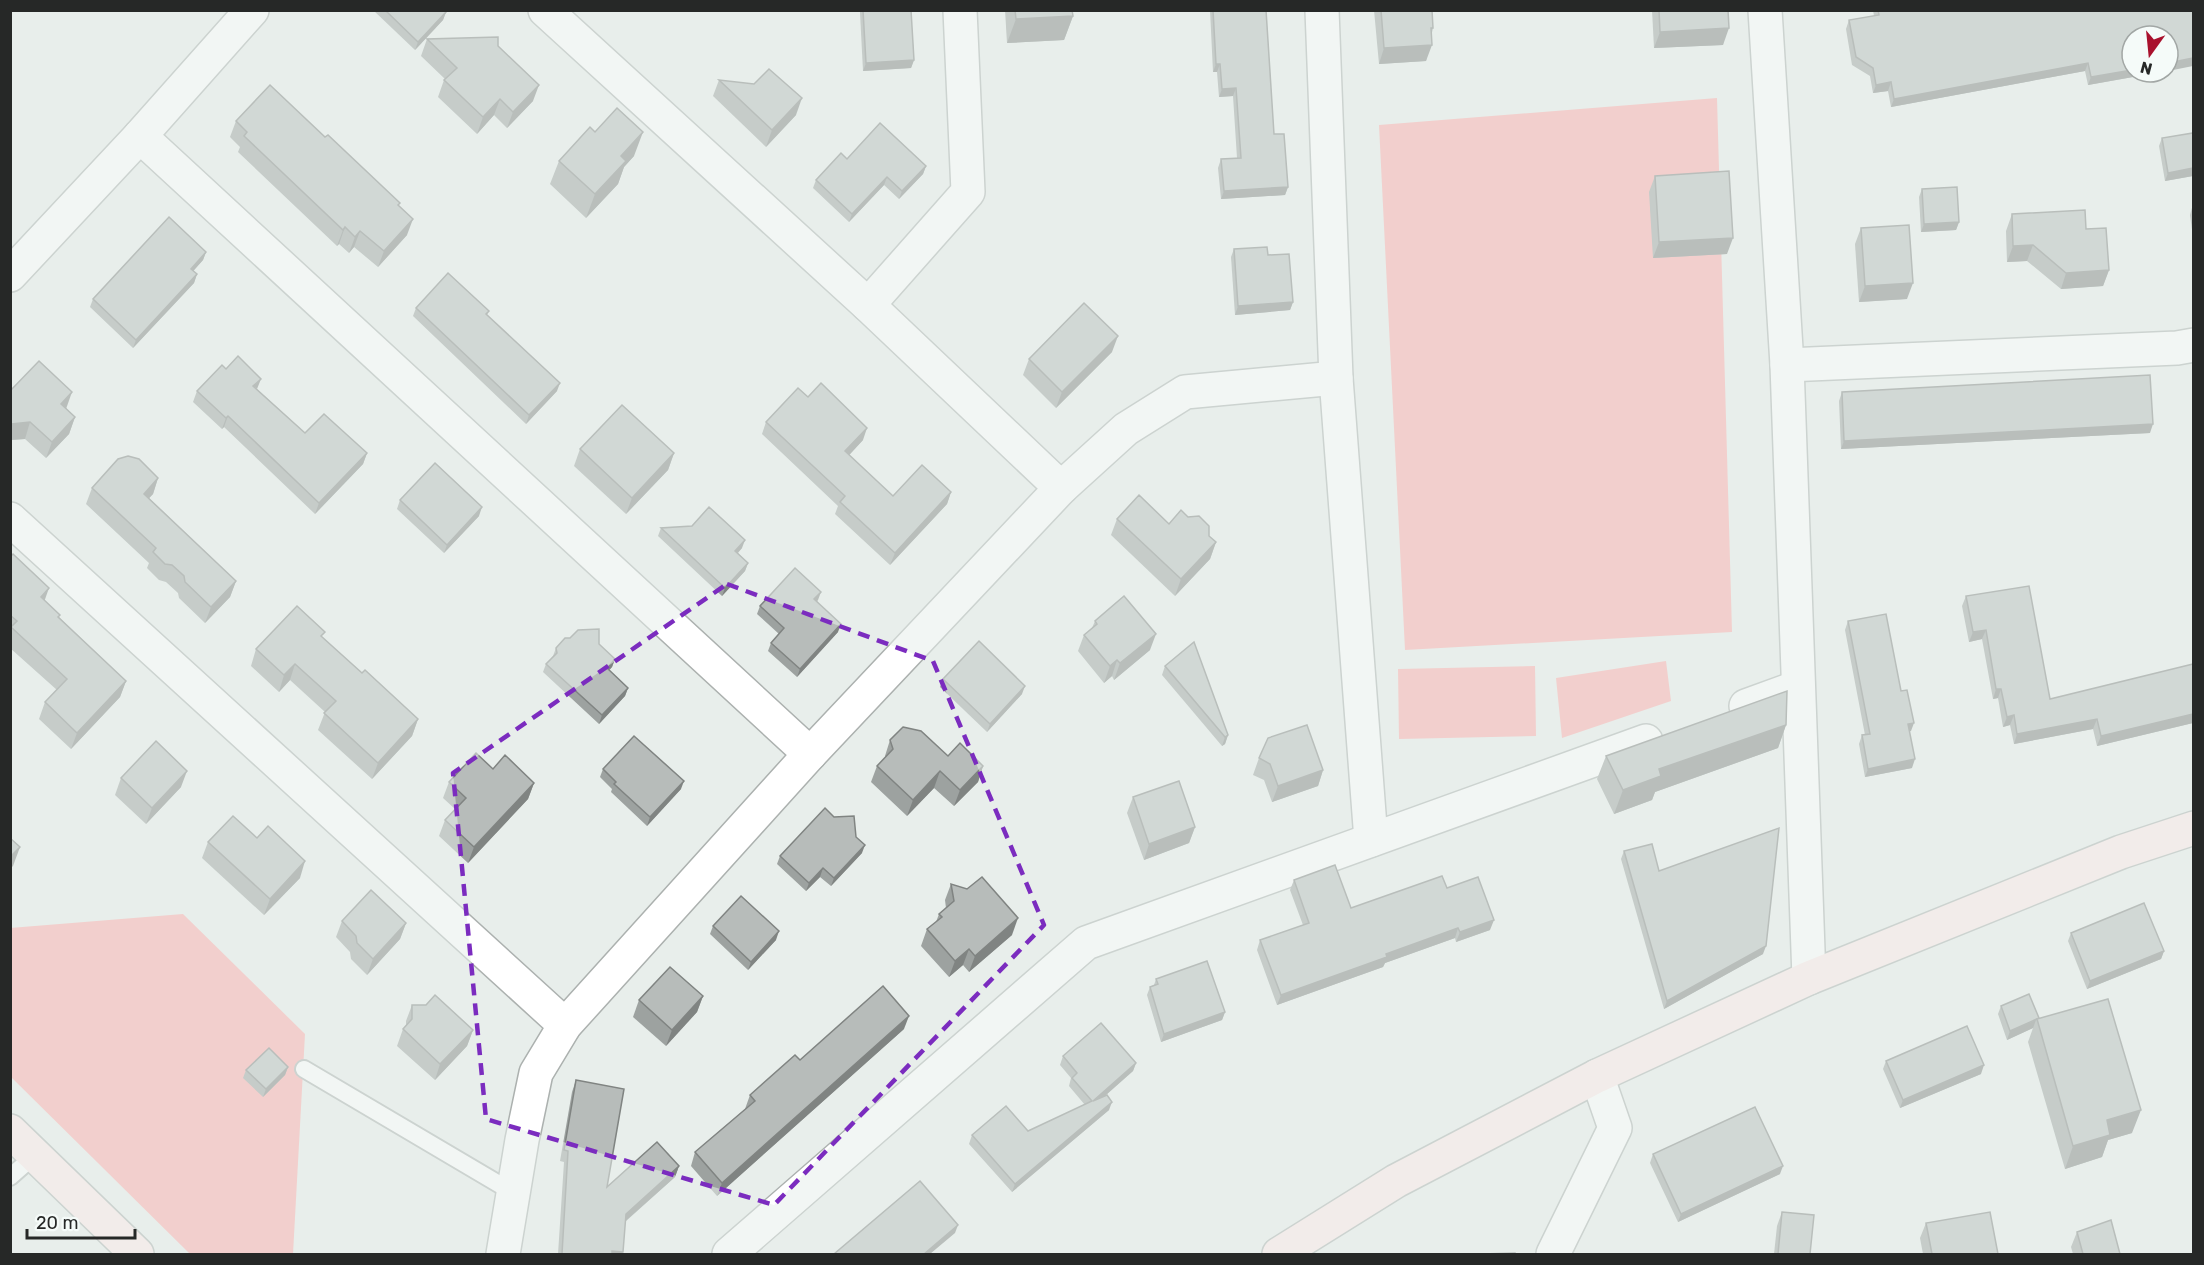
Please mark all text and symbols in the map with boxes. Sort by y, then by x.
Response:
north arrow [2120,24,2180,84]
text: N [2138,57,2154,79]
scale bar [27,1202,135,1240]
text: 20 m [36,1212,78,1234]

